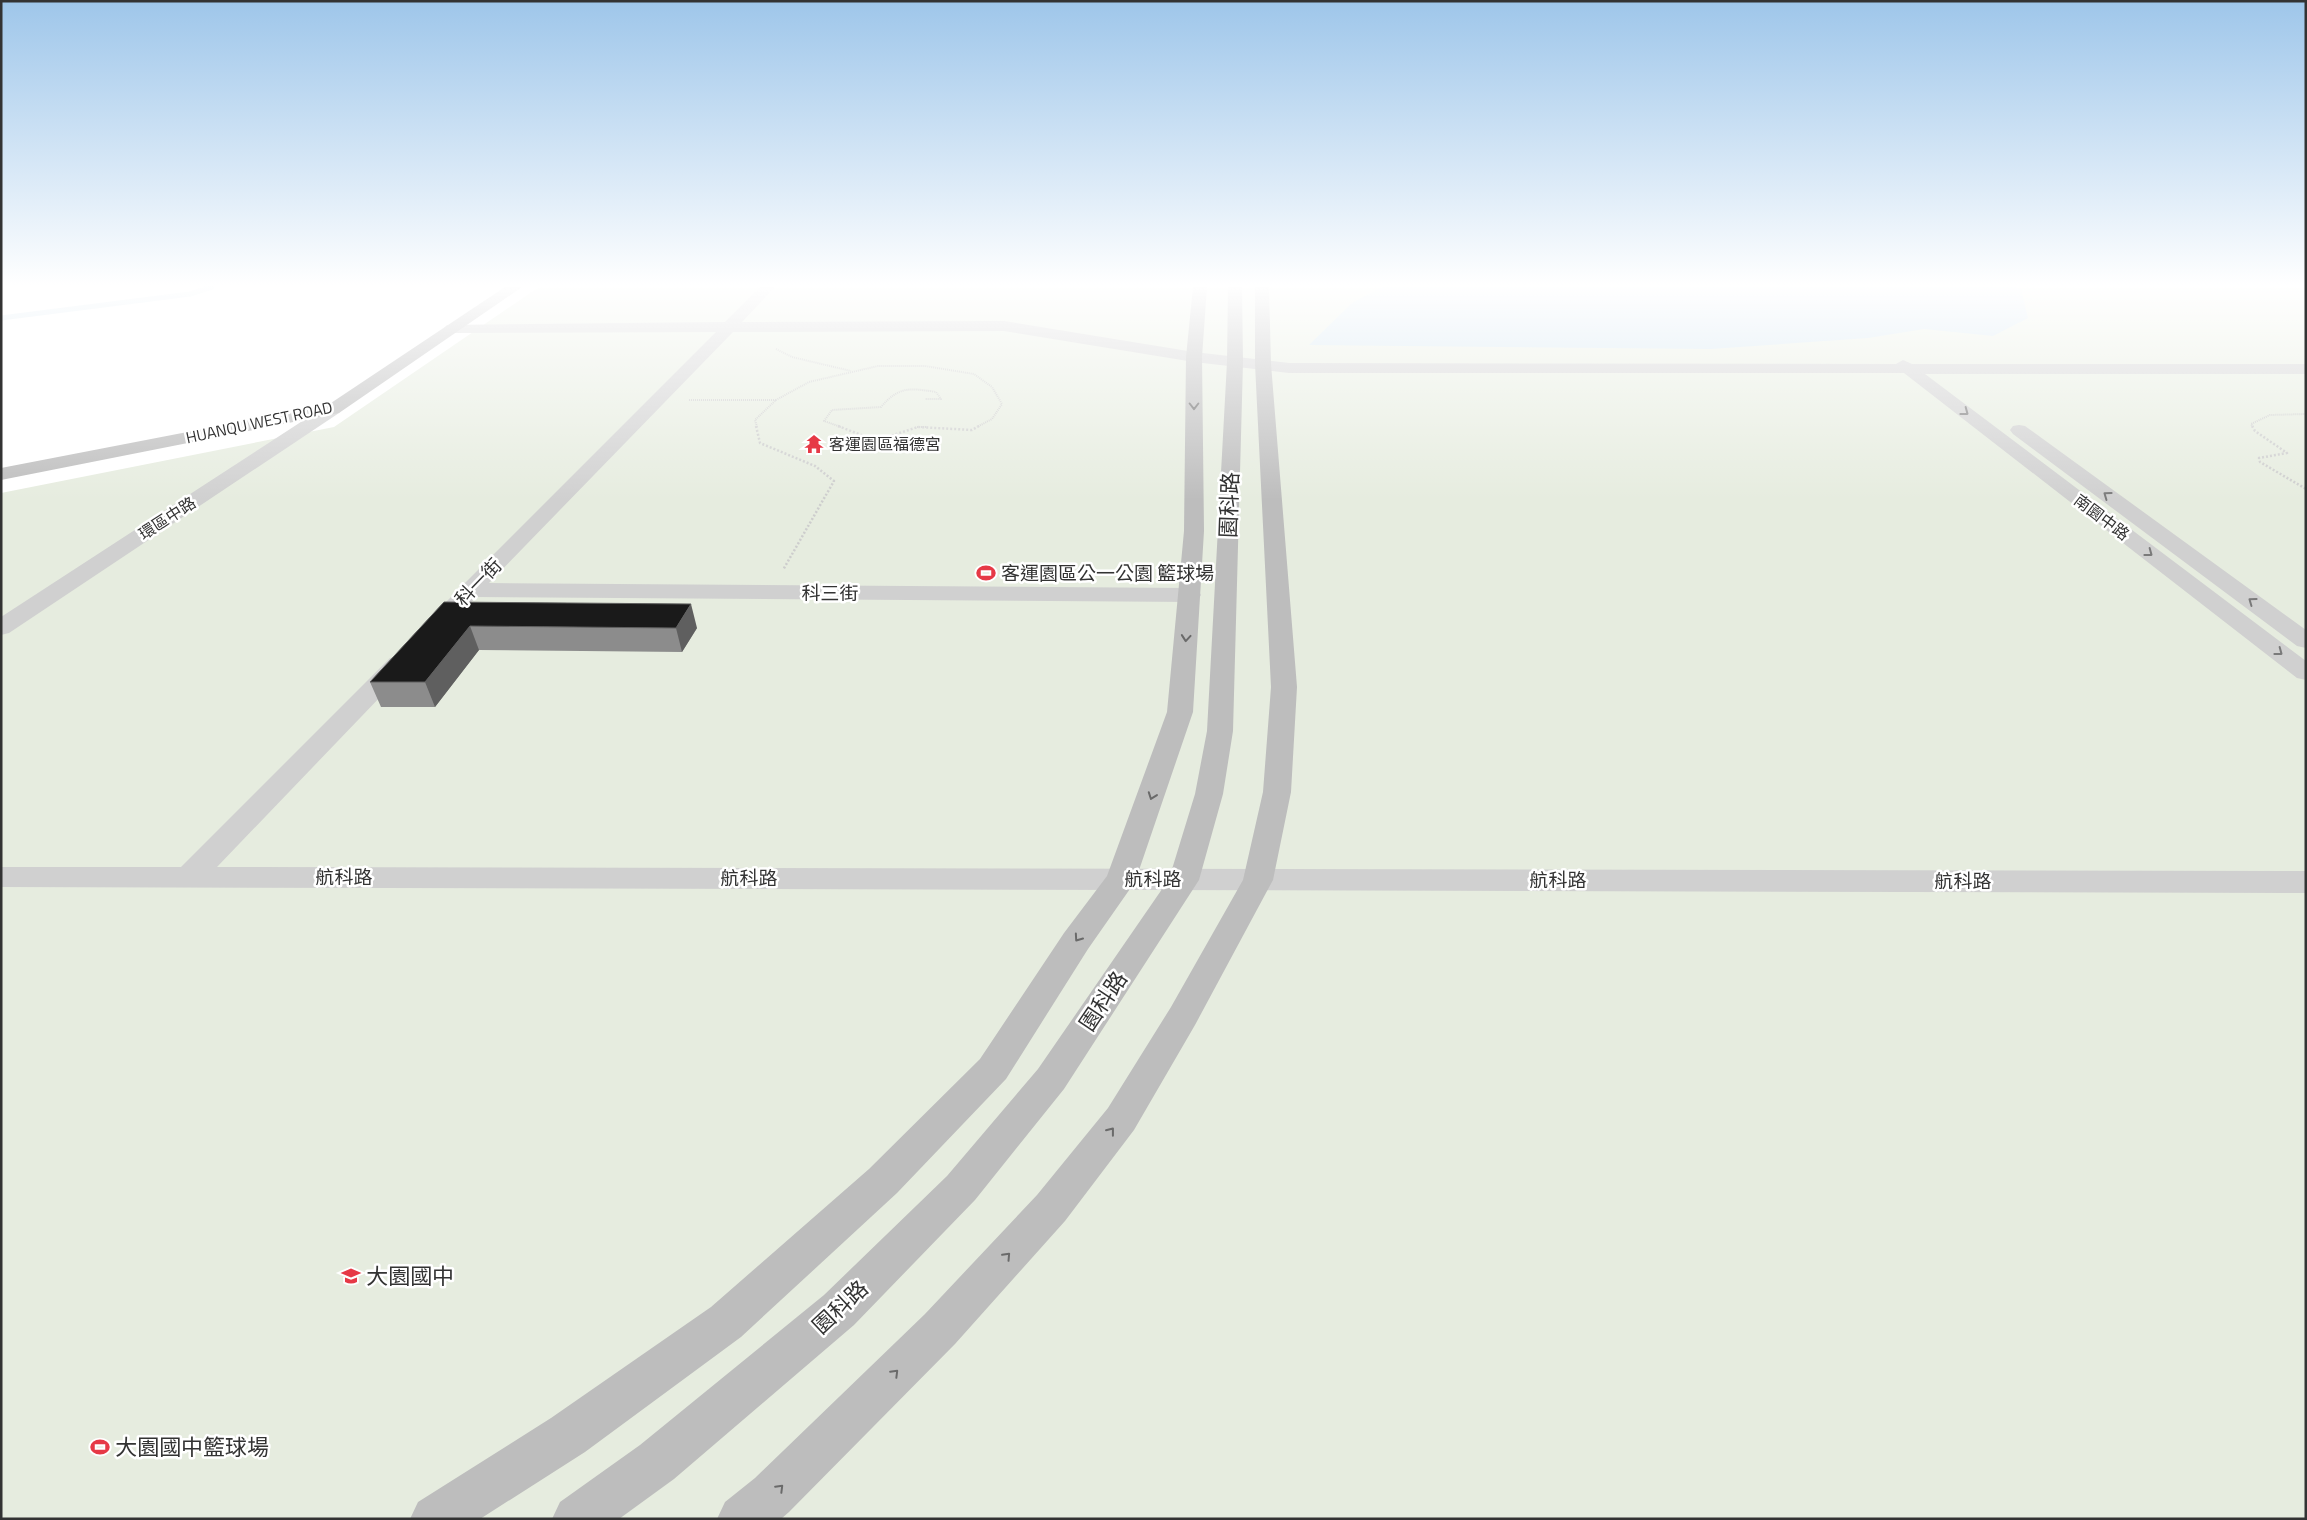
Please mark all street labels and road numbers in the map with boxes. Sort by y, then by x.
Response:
street label: HUANQU WEST ROAD [183,395,335,449]
street label: 園科路 [1211,471,1247,539]
street label: 南園中路 [2069,488,2135,546]
street label: 環區中路 [134,491,200,545]
street label: 科一街 [447,551,508,612]
street label: 科三街 [801,578,859,607]
street label: 航科路 [315,862,373,891]
street label: 航科路 [720,863,778,892]
street label: 航科路 [1124,864,1182,893]
street label: 航科路 [1529,865,1587,894]
street label: 航科路 [1934,866,1992,895]
street label: 園科路 [1070,964,1136,1038]
street label: 園科路 [804,1272,876,1342]

